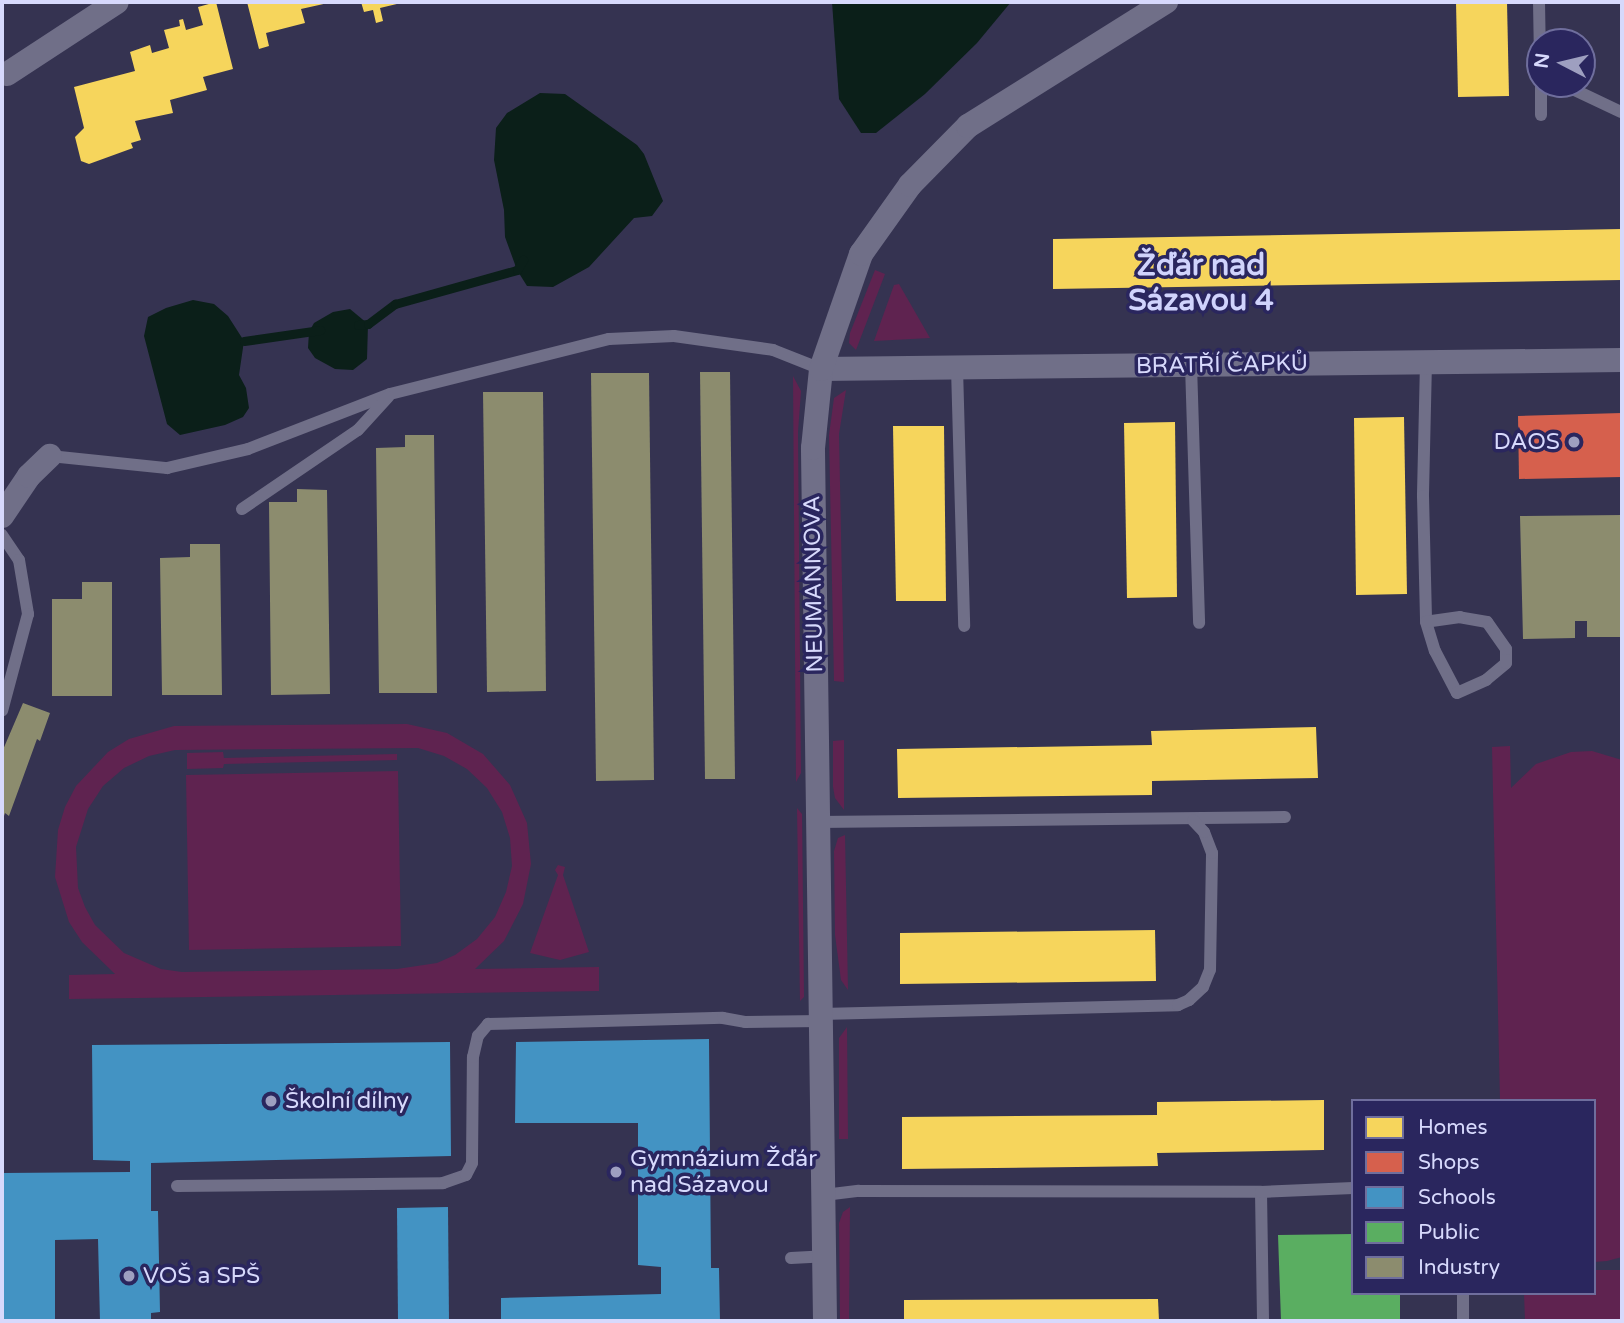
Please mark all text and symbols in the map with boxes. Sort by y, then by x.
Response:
north arrow [1526,28,1596,98]
text: N [1530,52,1554,70]
district label: Žďár nad Sázavou 4 [1128,248,1274,318]
street label: BRATŘÍ ČAPKŮ [1136,350,1308,380]
place label: DAOS [1493,428,1560,456]
marker: DAOS [1566,434,1582,450]
street label: NEUMANNOVA [799,495,829,673]
place label: Školní dílny [285,1087,409,1115]
marker: Školní dílny [263,1093,279,1109]
legend [1351,1099,1596,1295]
text: Homes [1418,1115,1488,1140]
place label: Gymnázium Žďár nad Sázavou [630,1145,817,1199]
text: Shops [1418,1150,1480,1175]
marker: Gymnázium Žďár nad Sázavou [608,1164,624,1180]
text: Schools [1418,1185,1496,1210]
text: Public [1418,1220,1480,1245]
text: Industry [1418,1255,1500,1280]
place label: VOŠ a SPŠ [143,1262,260,1290]
marker: VOŠ a SPŠ [121,1268,137,1284]

